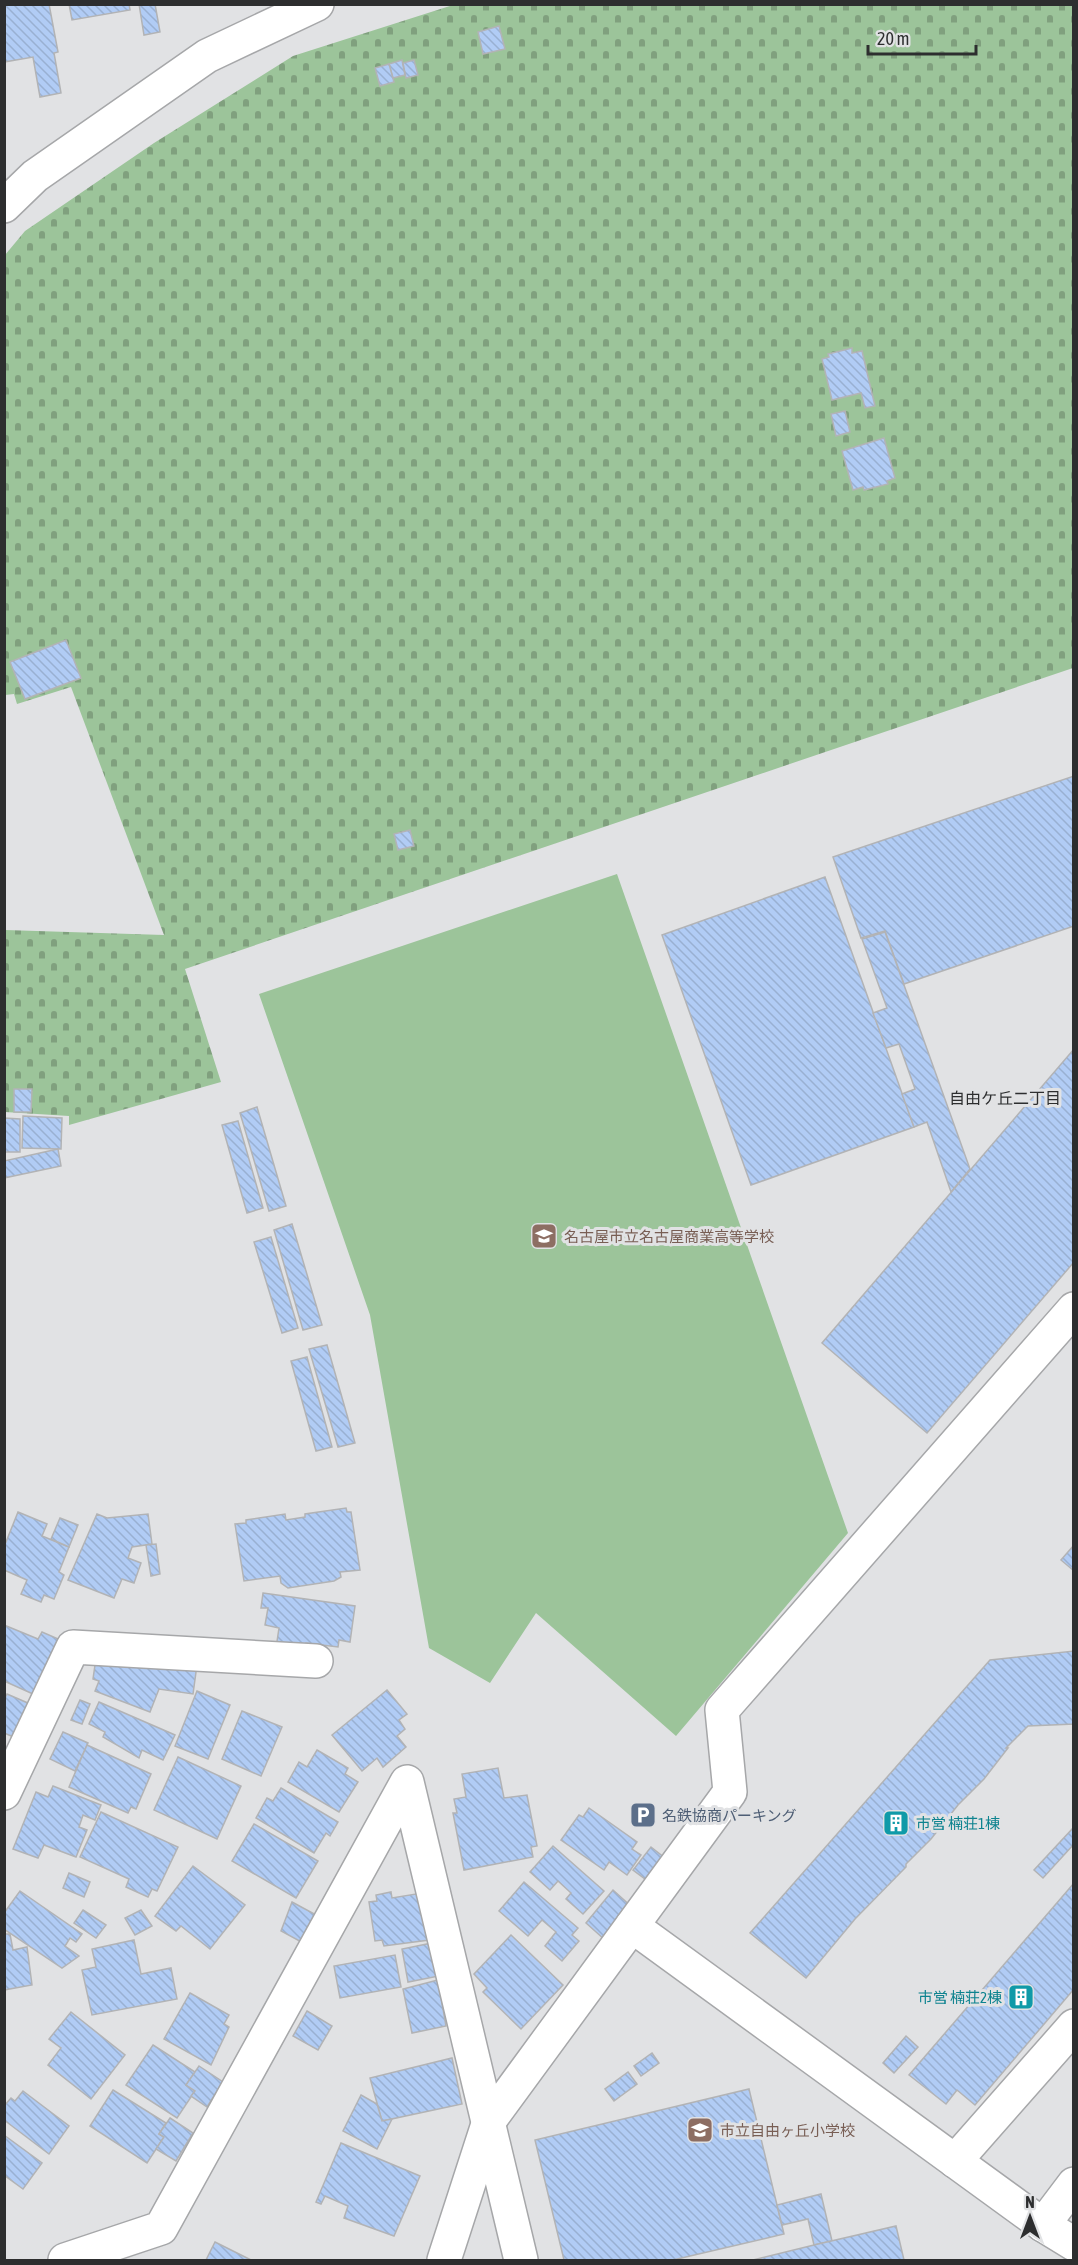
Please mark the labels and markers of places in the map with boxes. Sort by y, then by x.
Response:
school or university icon: 名古屋市立名古屋商業高等学校 [529,1221,559,1251]
place label: 名古屋市立名古屋商業高等学校 [564,1228,774,1245]
parking icon: 名鉄協商パーキング [628,1800,658,1830]
place label: 名鉄協商パーキング [662,1807,797,1824]
building icon: 市営 楠荘1棟 [881,1808,911,1838]
place label: 市営 楠荘1棟 [916,1815,1000,1832]
building icon: 市営 楠荘2棟 [1006,1982,1036,2012]
place label: 市営 楠荘2棟 [918,1989,1002,2006]
school or university icon: 市立自由ヶ丘小学校 [685,2115,715,2145]
place label: 市立自由ヶ丘小学校 [720,2122,855,2139]

